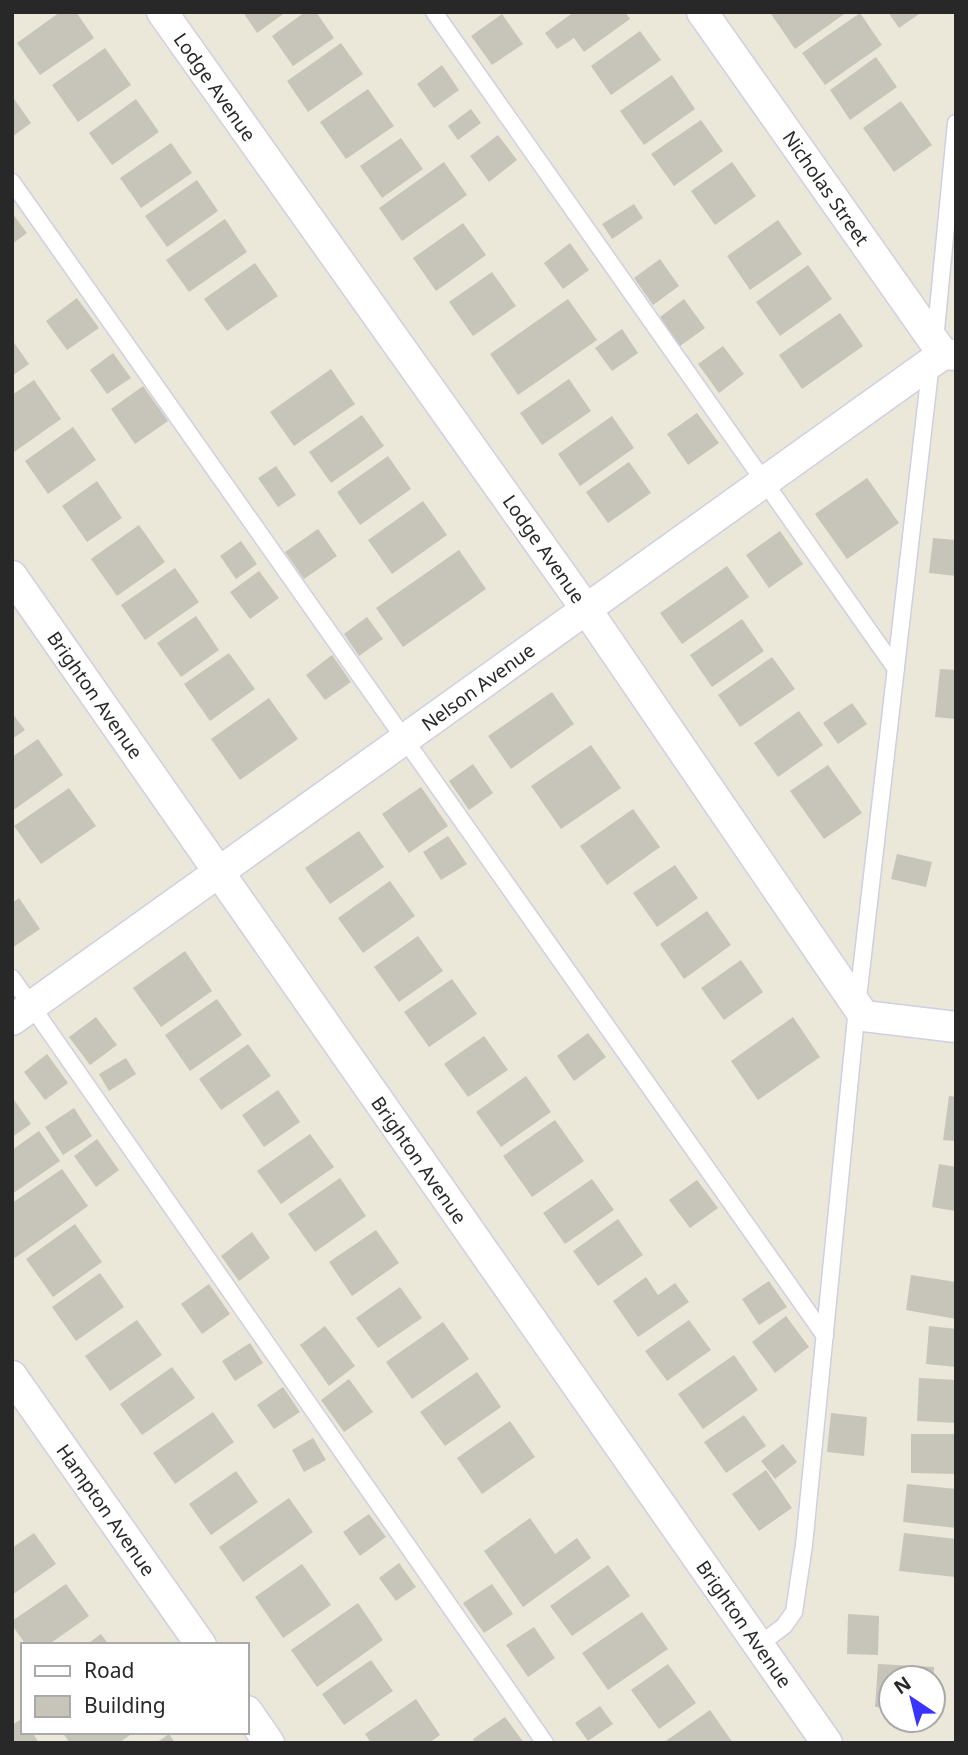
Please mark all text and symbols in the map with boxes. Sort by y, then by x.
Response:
street label: Lodge Avenue [168,27,262,147]
street label: Nicholas Street [777,126,875,251]
street label: Lodge Avenue [497,489,591,609]
street label: Brighton Avenue [41,626,149,764]
street label: Nelson Avenue [416,637,540,737]
street label: Brighton Avenue [365,1091,473,1229]
street label: Hampton Avenue [51,1439,161,1581]
street label: Brighton Avenue [690,1555,798,1693]
legend [21,1643,248,1734]
text: Road [84,1656,134,1684]
north arrow [877,1664,947,1734]
text: N [888,1670,916,1700]
text: Building [84,1691,166,1719]

